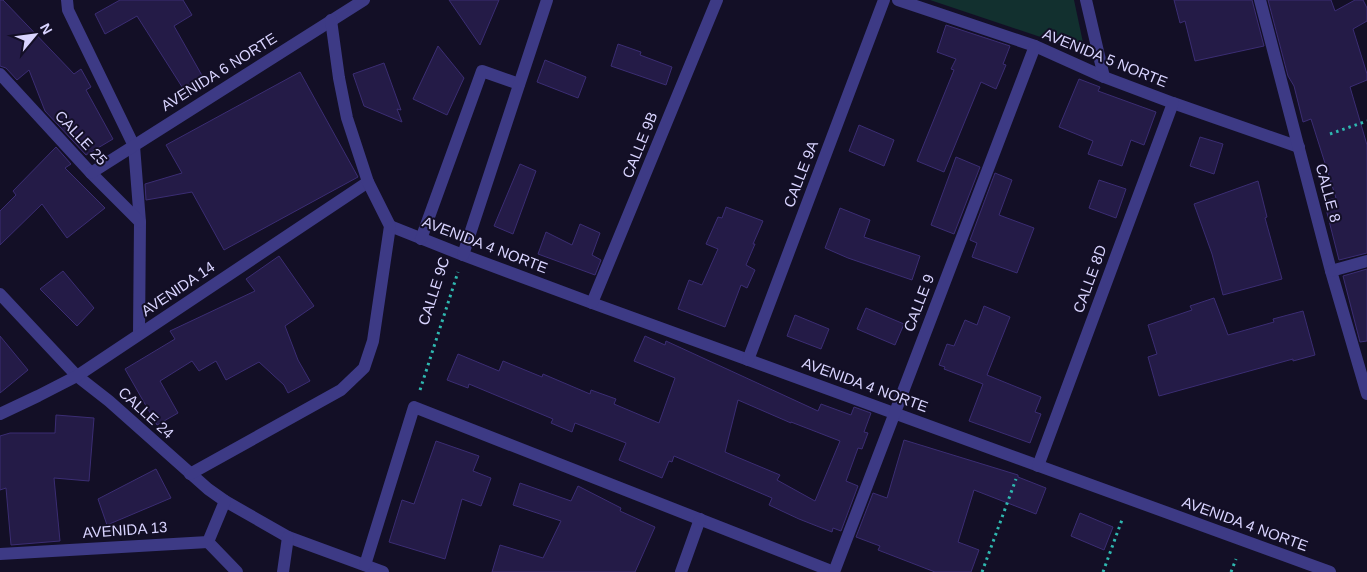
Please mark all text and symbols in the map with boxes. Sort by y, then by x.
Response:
north arrow [10,10,60,60]
text: N [37,20,56,37]
street label: AVENIDA 5 NORTE [1040,25,1170,90]
street label: AVENIDA 6 NORTE [158,29,280,114]
street label: CALLE 25 [52,107,111,168]
street label: CALLE 9B [619,109,661,180]
street label: CALLE 9A [780,138,821,210]
street label: CALLE 8 [1313,162,1344,224]
street label: AVENIDA 4 NORTE [420,213,550,276]
street label: CALLE 8D [1069,242,1110,315]
street label: CALLE 9C [414,254,453,327]
street label: AVENIDA 14 [138,258,218,319]
street label: CALLE 9 [900,272,937,334]
street label: AVENIDA 4 NORTE [800,354,930,415]
street label: CALLE 24 [115,383,177,442]
street label: AVENIDA 4 NORTE [1180,493,1310,554]
street label: AVENIDA 13 [82,518,168,541]

